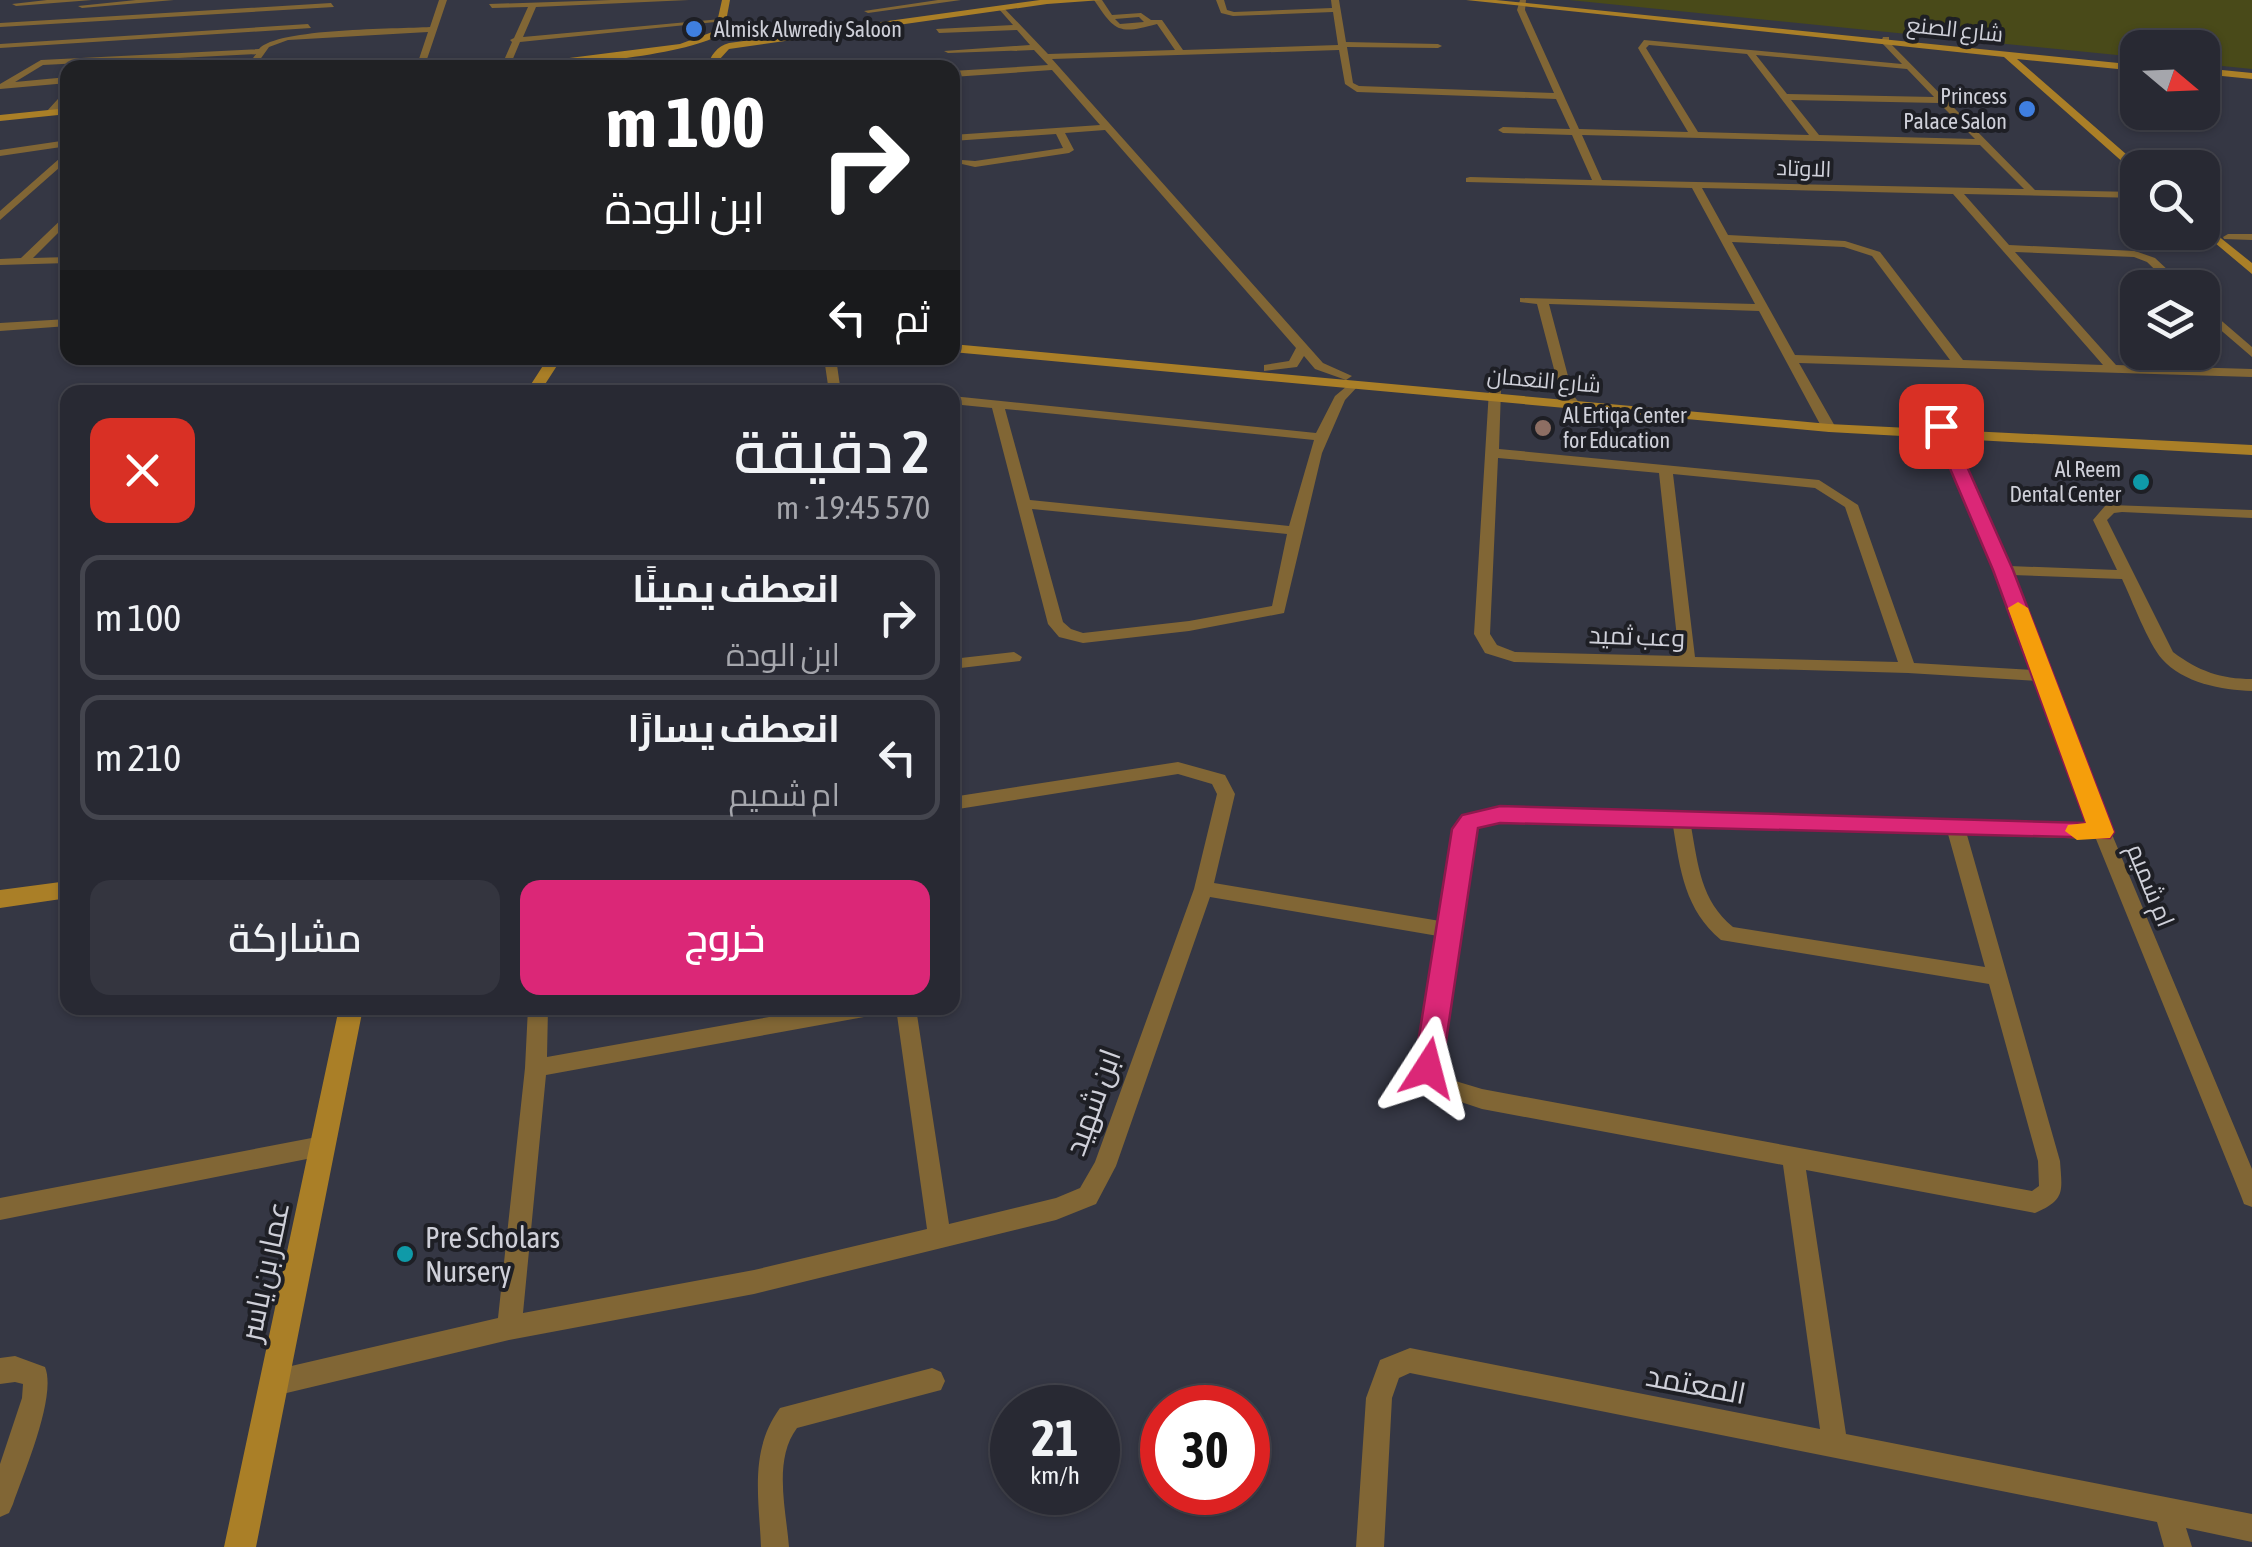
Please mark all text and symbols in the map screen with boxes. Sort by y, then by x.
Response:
street label: شارع الصنع [1905,11,2004,49]
place label: Almisk Alwrediy Saloon [714,16,902,42]
marker: Almisk Alwrediy Saloon [683,18,705,40]
north arrow [2120,30,2220,130]
map controls [2120,30,2220,370]
text: 100 m [606,82,765,162]
place label: Princess Palace Salon [1903,83,2007,134]
marker: Princess Palace Salon [2016,98,2038,120]
icon: right [800,100,930,230]
button: search [2120,150,2220,250]
street label: الاوتاد [1776,154,1832,182]
text: ابن الودة [605,182,765,234]
button: layers [2120,270,2220,370]
icon: left [820,290,875,345]
text: ثم [895,297,930,340]
street label: شارع النعمان [1486,362,1602,400]
pin [1899,384,1984,469]
icon: arrive [1914,399,1969,454]
place label: Al Ertiqa Center for Education [1563,402,1687,453]
text: 2 دقيقة [734,417,930,486]
marker: Al Ertiqa Center for Education [1532,417,1554,439]
button: close [90,418,195,523]
place label: Al Reem Dental Center [2009,456,2122,507]
marker: Al Reem Dental Center [2130,471,2152,493]
text: 570 m · 19:45 [776,489,930,526]
text: انعطف يمينًا [632,567,840,610]
icon: right [870,590,925,645]
text: 100 m [95,596,181,639]
street label: وعب ثميد [1588,620,1686,653]
text: ابن الودة [726,636,840,673]
text: انعطف يسارًا [628,707,840,750]
icon: left [870,730,925,785]
text: 210 m [95,736,181,779]
text: ام شميم [728,776,840,813]
street label: ام شميم [2118,839,2180,932]
button: مشاركة [90,880,500,995]
button: خروج [520,880,930,995]
position arrow [1376,1016,1480,1120]
street label: ابن شهيد [1057,1044,1129,1160]
street label: عمار بن ياسر [232,1198,297,1346]
place label: Pre Scholars Nursery [425,1220,560,1288]
marker: Pre Scholars Nursery [394,1243,416,1265]
street label: المعتمد [1643,1358,1749,1410]
speed limit sign: 30 [1140,1385,1270,1515]
text: 21 [1031,1409,1078,1467]
text: km/h [1030,1461,1080,1489]

